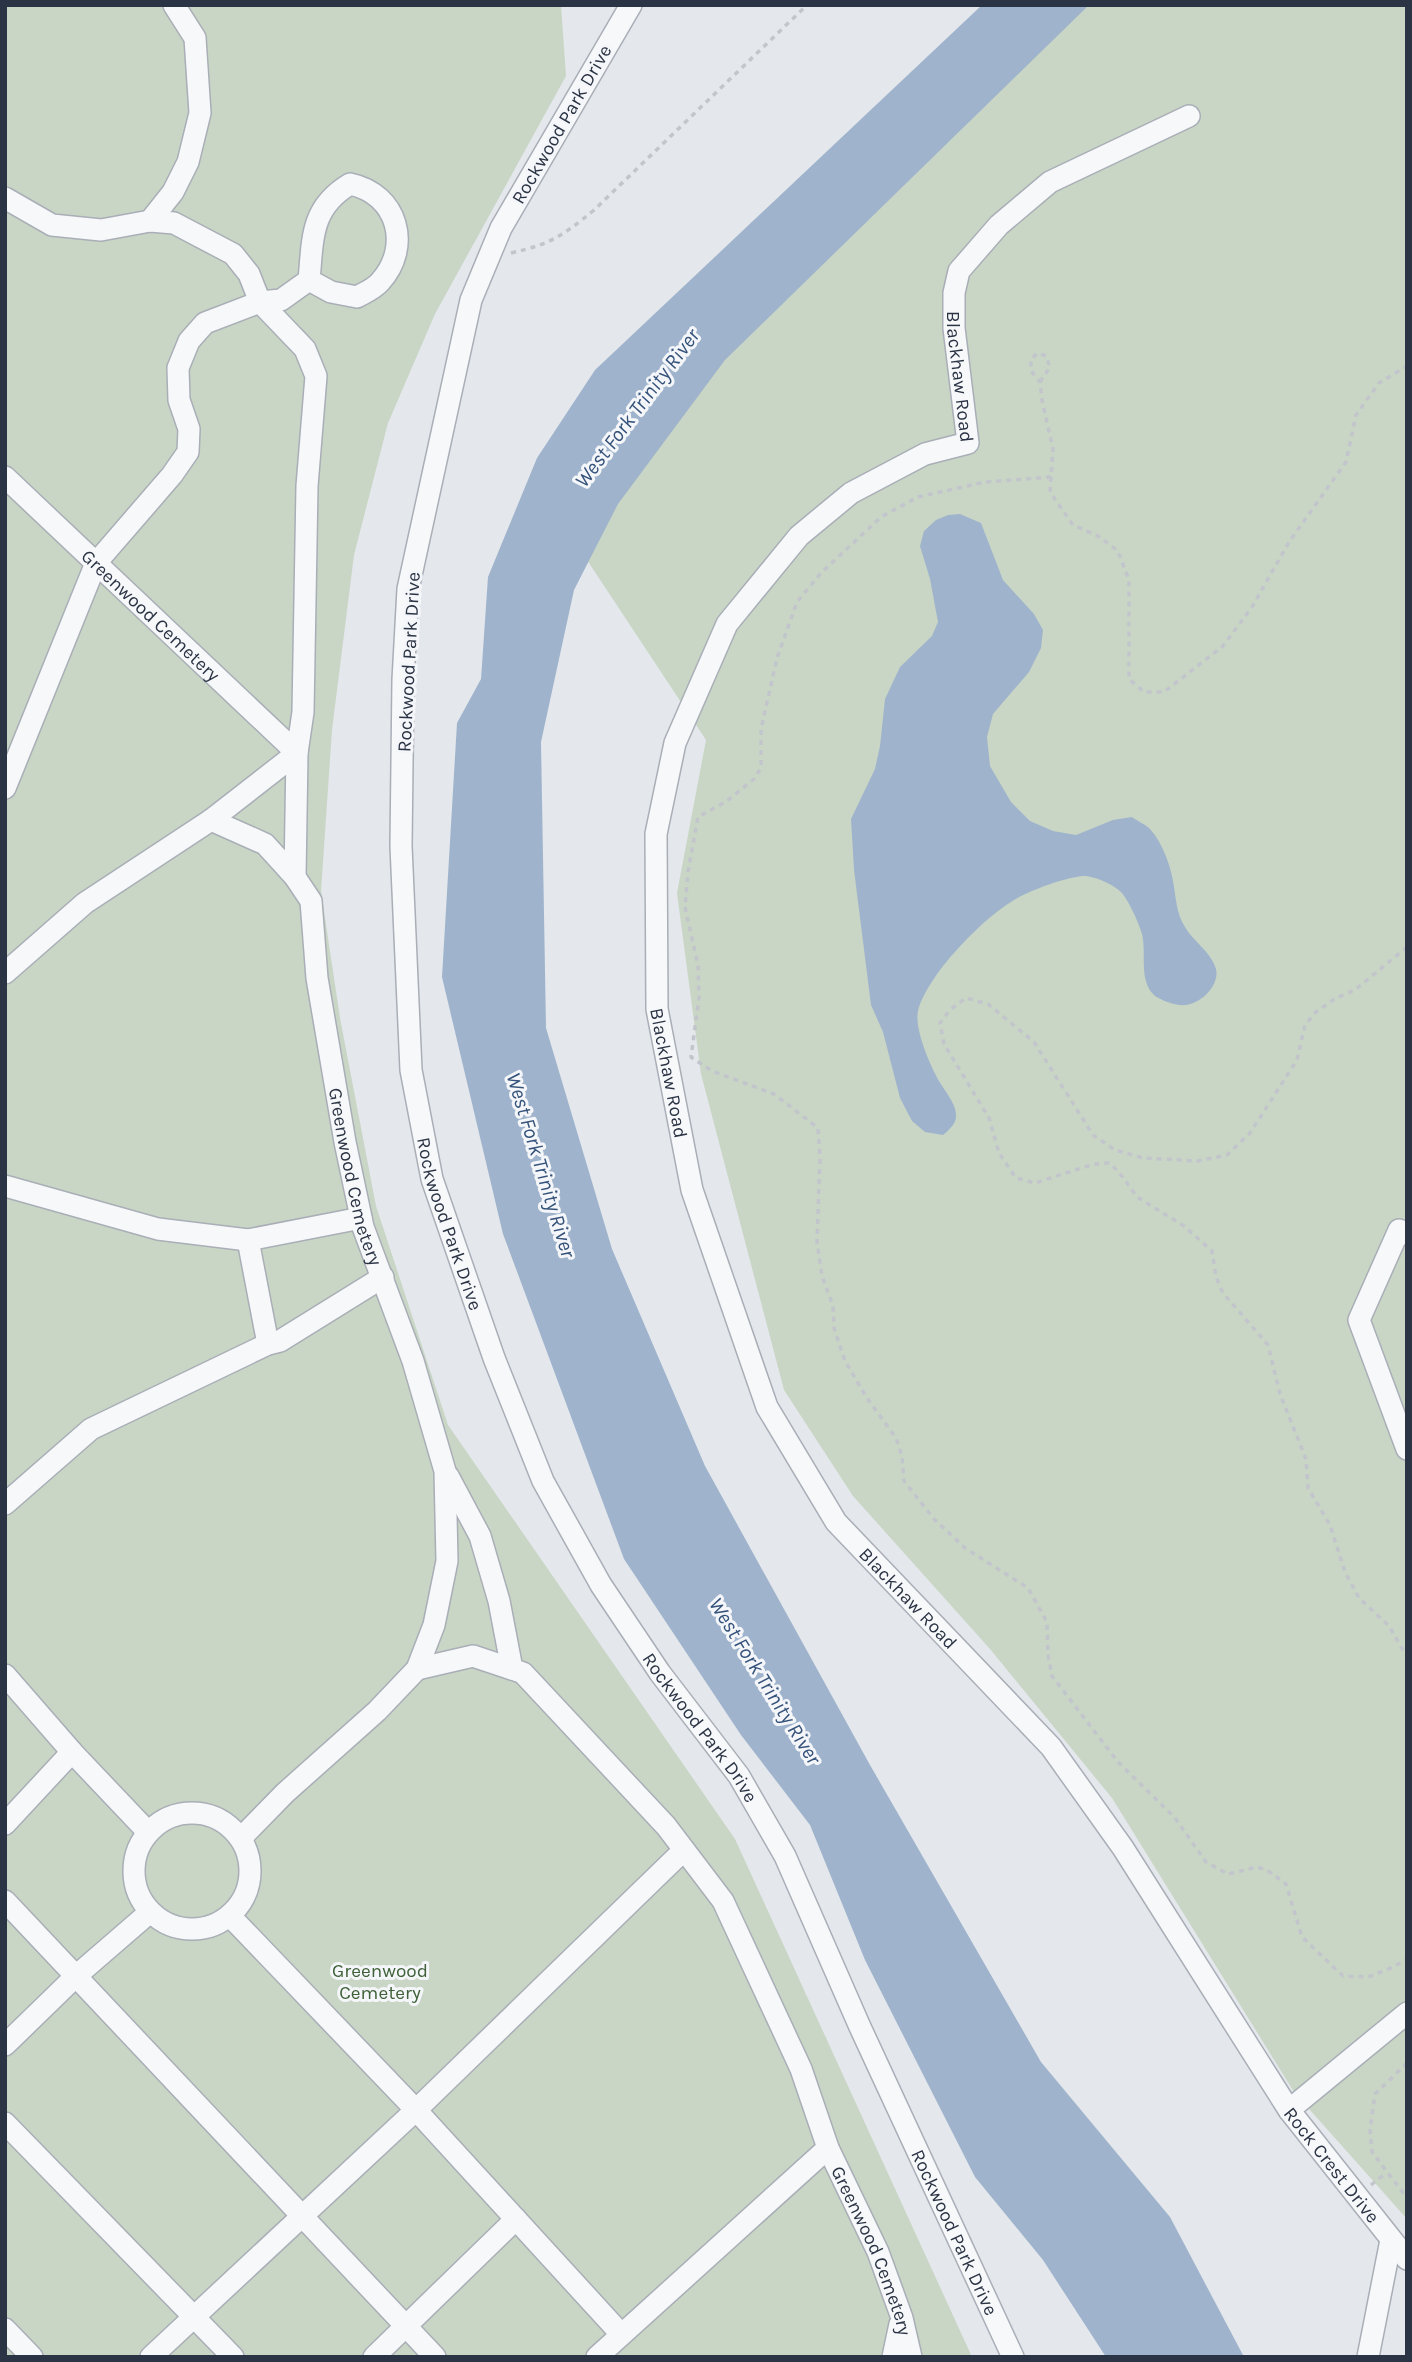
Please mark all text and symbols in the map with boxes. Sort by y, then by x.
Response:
street label: Rockwood Park Drive [507,41,616,208]
street label: Blackhaw Road [942,311,978,444]
water label: West Fork Trinity River [570,323,705,492]
street label: Greenwood Cemetery [77,545,224,686]
street label: Rockwood Park Drive [393,571,425,753]
street label: Blackhaw Road [645,1006,692,1140]
water label: West Fork Trinity River [501,1070,581,1261]
street label: Greenwood Cemetery [324,1086,386,1269]
street label: Rockwood Park Drive [412,1135,487,1313]
street label: Blackhaw Road [854,1543,961,1654]
water label: West Fork Trinity River [704,1593,826,1769]
street label: Rockwood Park Drive [638,1649,762,1806]
park label: Greenwood Cemetery [332,1960,428,2004]
street label: Rock Crest Drive [1279,2103,1384,2227]
street label: Rockwood Park Drive [906,2146,1002,2319]
street label: Greenwood Cemetery [826,2163,916,2338]

